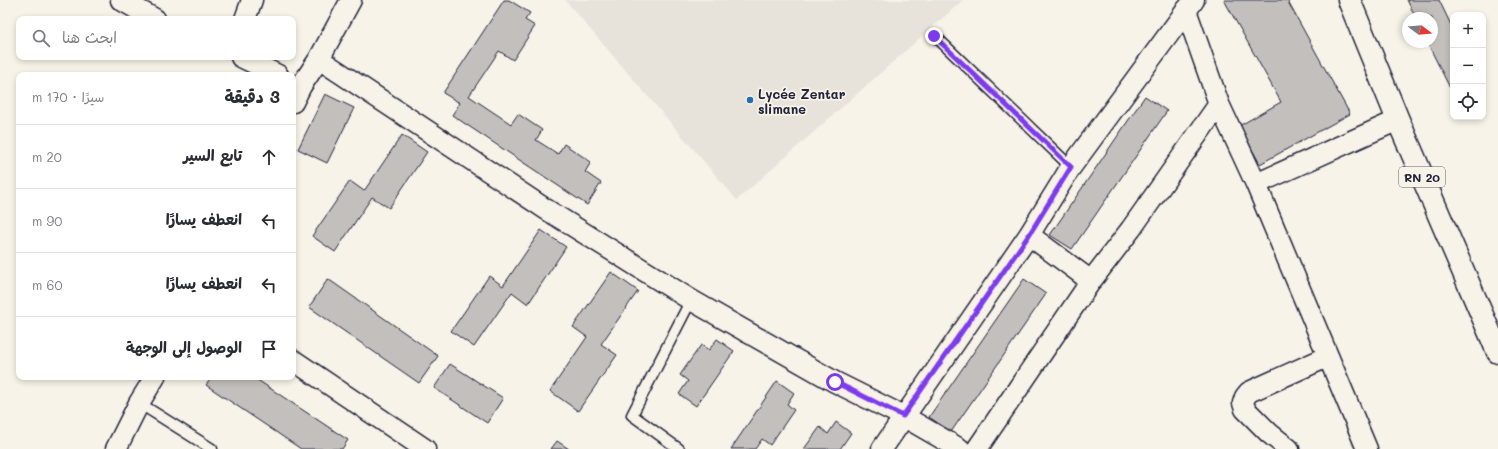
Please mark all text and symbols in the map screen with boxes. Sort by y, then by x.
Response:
north arrow [1402,12,1438,48]
map controls [1450,12,1486,120]
button: + [1450,12,1486,48]
search box [16,16,296,60]
icon: search [30,27,52,49]
text: ابحث هنا [62,27,117,47]
route end [925,27,943,45]
button: − [1450,48,1486,84]
button: locate [1450,84,1486,120]
text: 3 دقيقة [224,85,280,107]
place label: Lycée Zentar slimane [758,85,846,117]
text: سيرًا · 170 m [32,88,104,105]
marker: Lycée Zentar slimane [745,95,755,105]
text: تابع السير [183,145,242,165]
icon: ahead [258,146,280,168]
text: 20 m [32,148,62,165]
road number: RN 20 [1399,167,1445,187]
text: انعطف يسارًا [166,209,242,229]
icon: left [258,210,280,232]
text: 90 m [32,212,62,229]
text: انعطف يسارًا [166,273,242,293]
icon: left [258,274,280,296]
text: 60 m [32,276,62,293]
text: الوصول إلى الوجهة [126,337,242,357]
icon: arrive [258,338,280,360]
route start [826,373,844,391]

